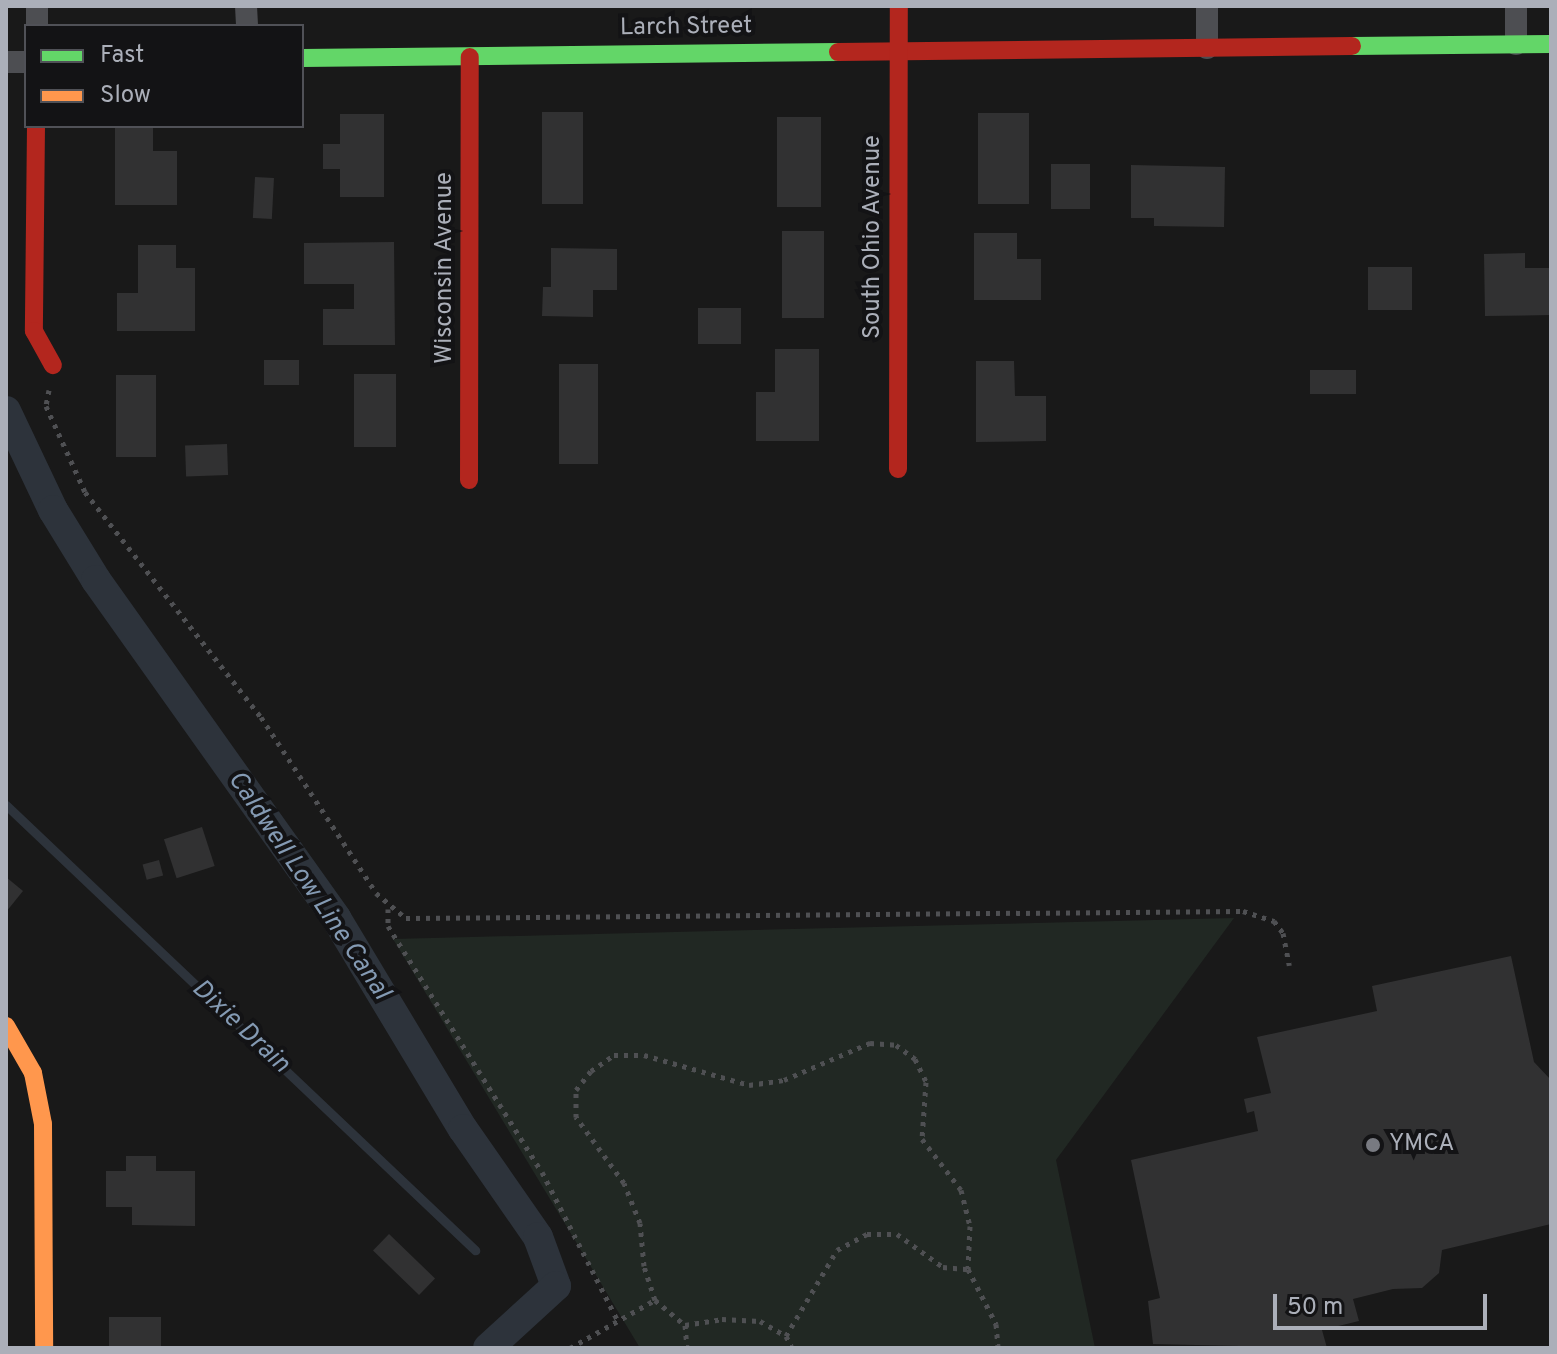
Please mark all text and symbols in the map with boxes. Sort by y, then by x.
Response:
street label: Larch Street [620,12,752,44]
legend [24,24,304,128]
text: Fast [100,41,144,71]
text: Slow [100,81,151,111]
street label: South Ohio Avenue [860,135,888,339]
street label: Wisconsin Avenue [432,172,460,364]
water label: Caldwell Low Line Canal [220,766,396,1006]
water label: Dixie Drain [184,974,296,1080]
place label: YMCA [1389,1131,1455,1159]
marker: YMCA [1364,1136,1382,1154]
scale bar [1277,1278,1491,1328]
text: 50 m [1287,1293,1343,1323]

